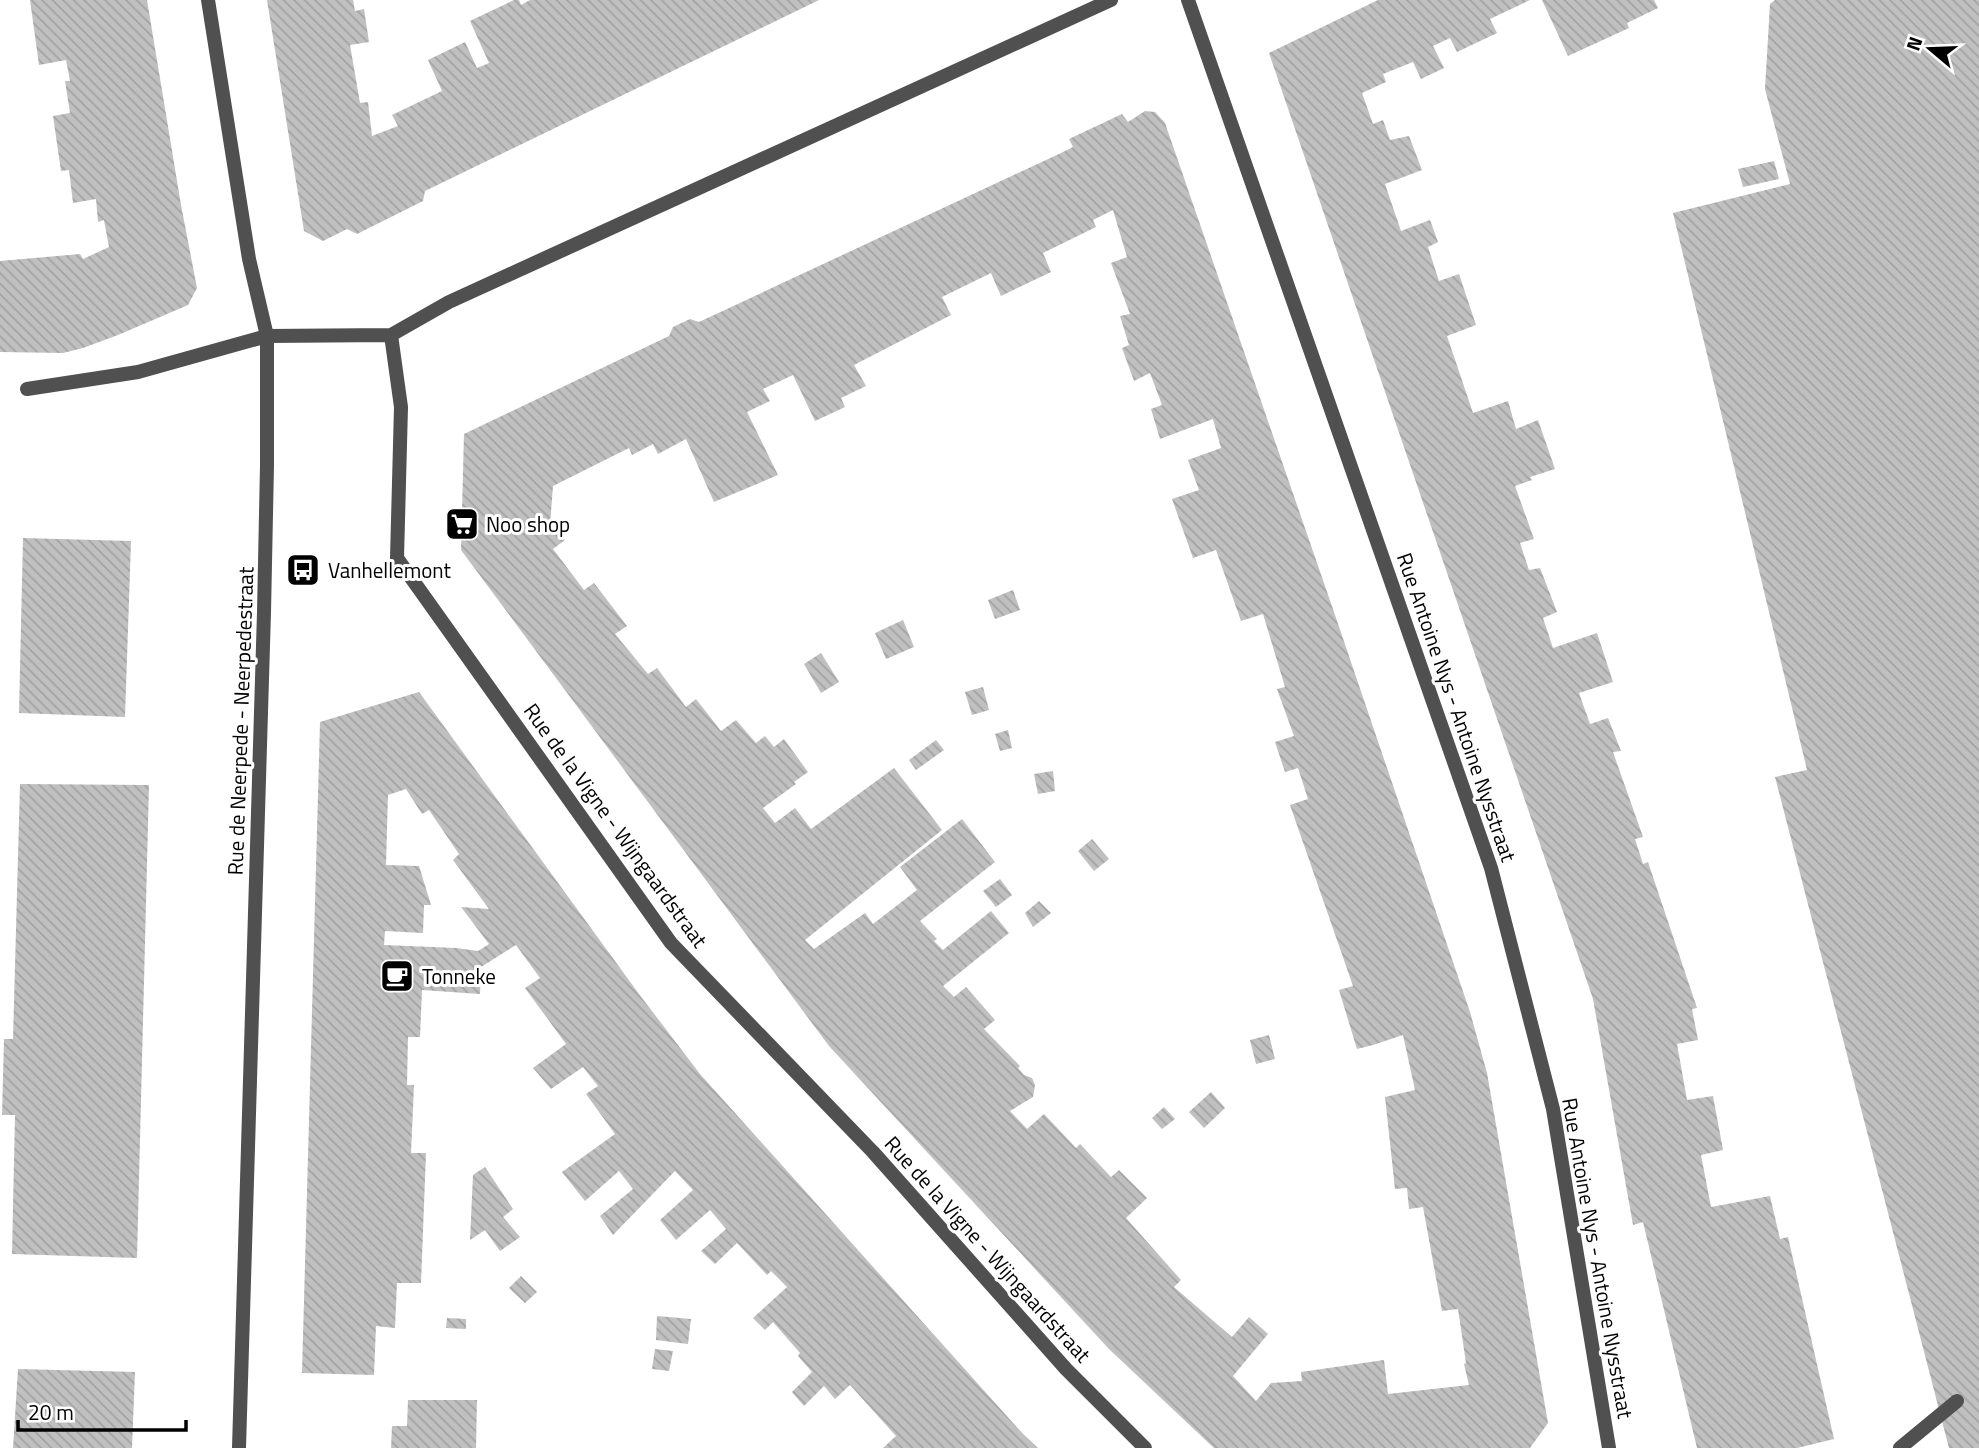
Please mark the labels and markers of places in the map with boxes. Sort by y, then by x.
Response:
supermarket icon: Noo shop [443,505,481,543]
place label: Noo shop [486,508,570,540]
bus stop icon: Vanhellemont [284,551,322,589]
place label: Vanhellemont [328,554,451,586]
cafe icon: Tonneke [378,957,416,995]
place label: Tonneke [422,960,496,992]

